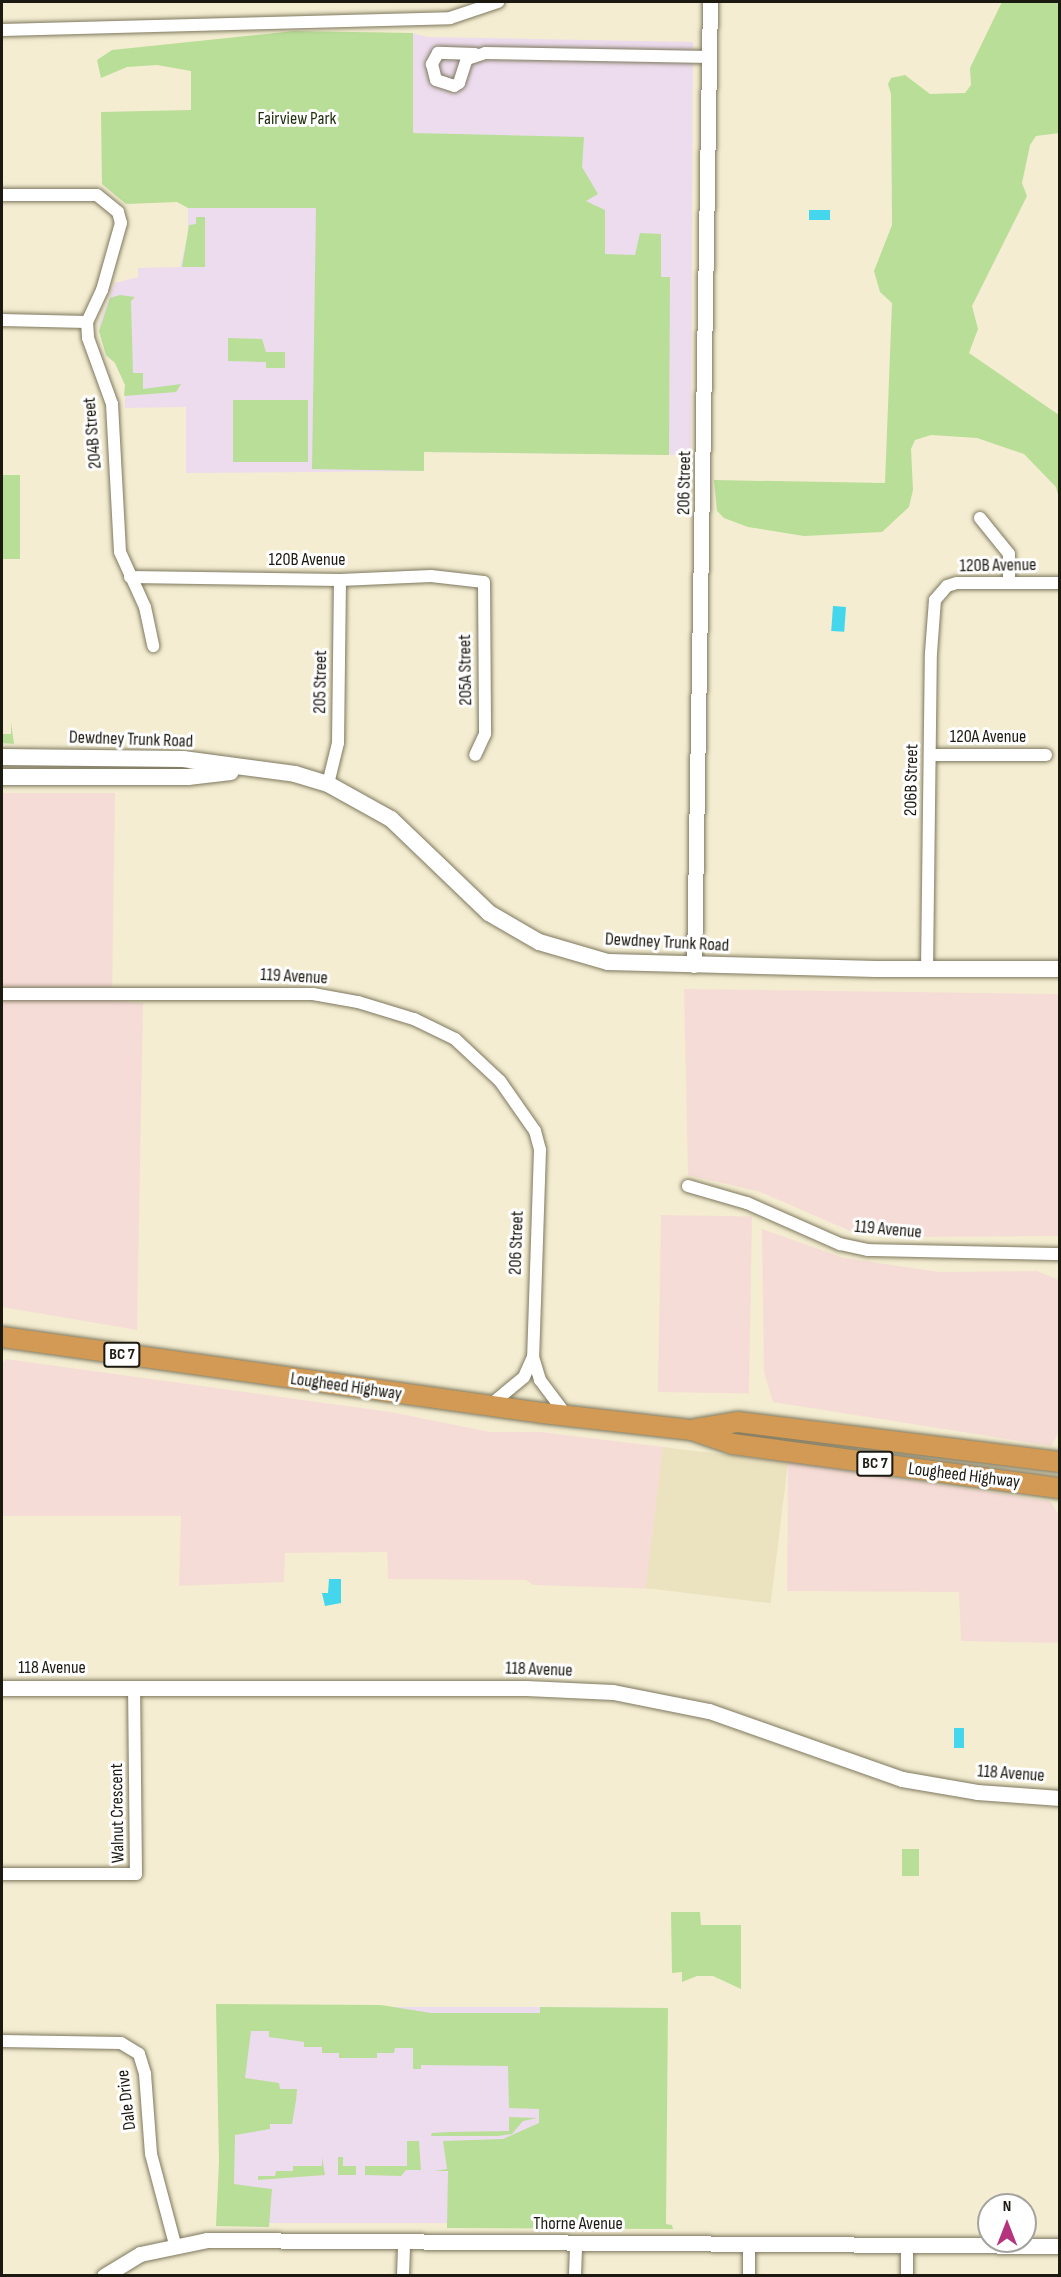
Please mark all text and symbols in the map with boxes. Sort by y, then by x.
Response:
park label: Fairview Park [258,108,336,130]
street label: 204B Street [79,396,107,470]
street label: 206 Street [674,451,696,515]
street label: 120B Avenue [269,549,345,571]
street label: 120B Avenue [959,555,1037,577]
street label: 205A Street [455,634,477,706]
street label: 205 Street [310,650,332,714]
street label: 120A Avenue [950,726,1026,748]
street label: Dewdney Trunk Road [69,727,193,753]
street label: 206B Street [901,744,923,816]
street label: Dewdney Trunk Road [604,929,730,957]
street label: 119 Avenue [260,964,328,990]
street label: 206 Street [505,1211,529,1275]
street label: 119 Avenue [853,1216,923,1244]
road number: BC 7 [102,1342,142,1368]
street label: Lougheed Highway [289,1368,403,1406]
road number: BC 7 [856,1451,894,1477]
street label: Lougheed Highway [907,1458,1021,1494]
street label: 118 Avenue [18,1657,86,1679]
street label: 118 Avenue [505,1658,573,1682]
street label: 118 Avenue [977,1761,1045,1787]
street label: Walnut Crescent [106,1763,130,1863]
street label: Dale Drive [113,2069,141,2131]
north arrow [977,2193,1037,2253]
text: N [1003,2197,1011,2216]
street label: Thorne Avenue [533,2213,623,2235]

